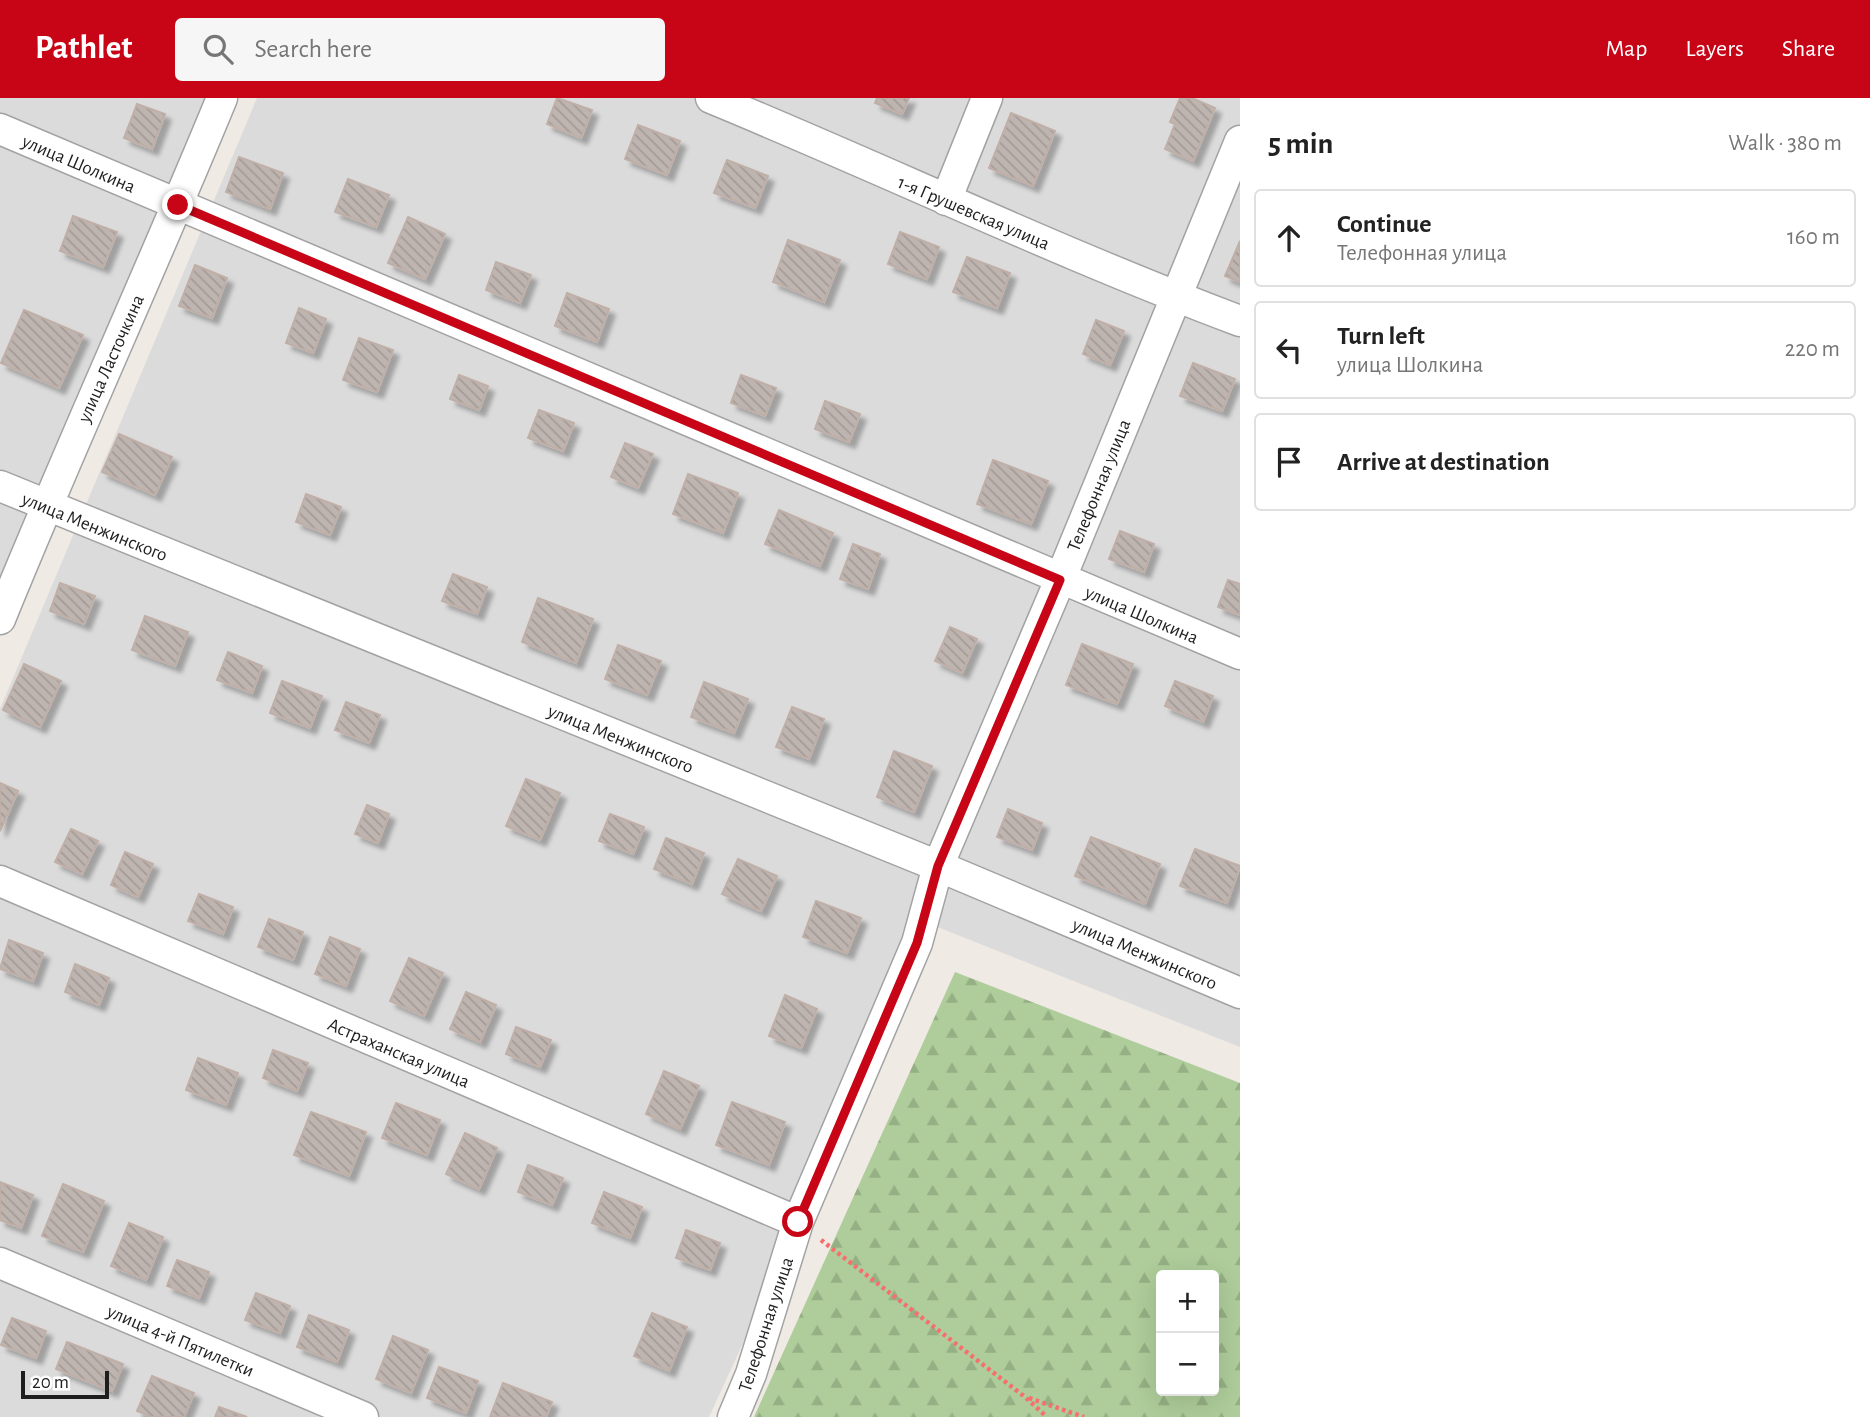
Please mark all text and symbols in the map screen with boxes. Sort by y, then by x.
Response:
search box [175,18,665,81]
icon: search [199,30,237,68]
text: Pathlet [35,32,133,65]
text: Search here [255,36,372,62]
text: Map [1605,37,1647,61]
text: Layers [1685,37,1744,61]
text: Share [1782,37,1835,61]
text: 5 min [1268,129,1333,159]
street label: улица Шолкина [18,132,138,197]
text: Walk · 380 m [1728,132,1842,155]
street label: 1-я Грушевская улица [895,173,1052,254]
route end [162,189,193,220]
text: Continue [1337,211,1432,237]
icon: ahead [1270,219,1308,257]
text: 160 m [1787,226,1840,249]
text: Телефонная улица [1337,242,1507,265]
street label: улица Ласточкина [74,292,148,426]
text: Turn left [1337,323,1425,349]
icon: left [1270,331,1308,369]
text: 220 m [1785,338,1840,361]
text: улица Шолкина [1337,354,1483,377]
street label: Телефонная улица [1064,417,1135,554]
icon: arrive [1270,443,1308,481]
text: Arrive at destination [1337,449,1550,475]
street label: улица Менжинского [18,489,170,565]
street label: улица Шолкина [1081,583,1201,648]
street label: улица Менжинского [544,701,696,777]
street label: улица Менжинского [1068,915,1219,993]
street label: Астраханская улица [325,1015,472,1092]
route start [782,1206,813,1237]
street label: Телефонная улица [736,1254,797,1394]
map controls [1156,1270,1219,1396]
button: + [1156,1270,1219,1333]
street label: улица 4-й Пятилетки [103,1301,257,1381]
button: − [1156,1333,1219,1396]
scale bar [21,1368,108,1400]
text: 20 m [32,1373,69,1392]

